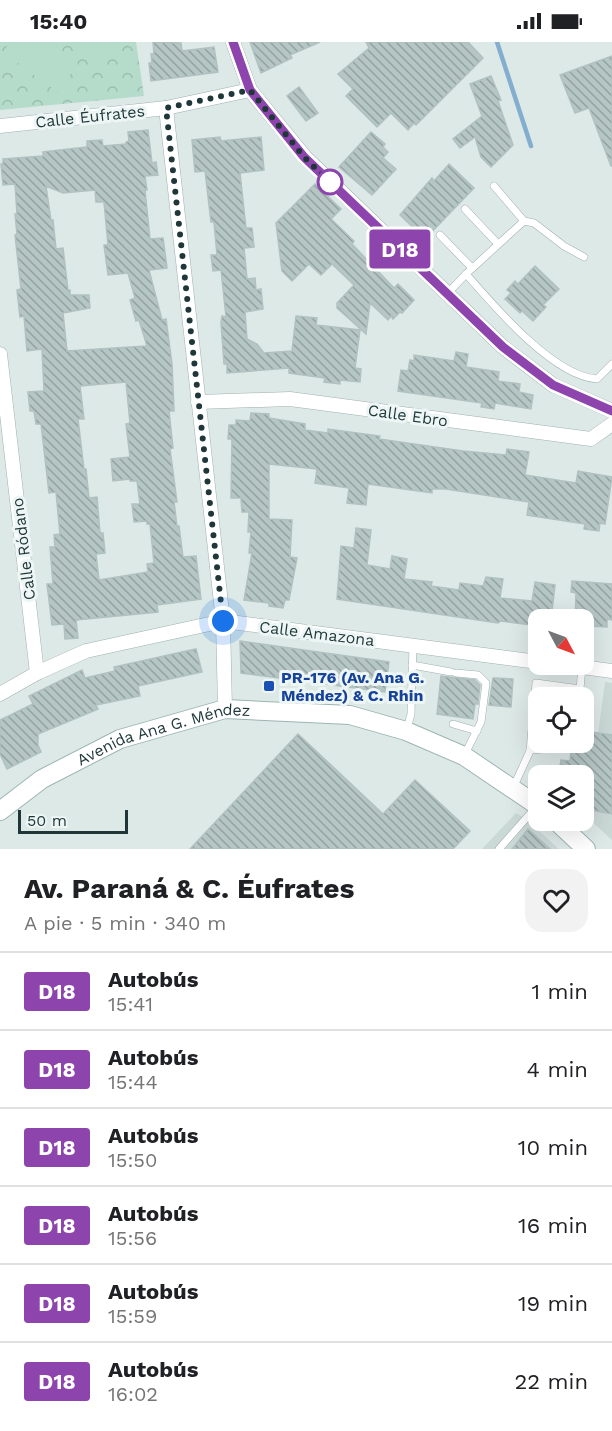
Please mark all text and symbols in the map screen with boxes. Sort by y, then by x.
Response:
text: 15:40 [30,9,87,34]
street label: Calle Éufrates [34,101,146,132]
unlabelled marker [317,169,343,195]
line badge: D18 [366,230,434,268]
text: D18 [381,237,419,262]
street label: Calle Ebro [367,400,449,431]
street label: Calle Ródano [8,497,39,601]
your location [208,606,238,636]
north arrow [528,609,594,675]
map controls [528,609,594,831]
street label: Calle Amazona [258,617,376,650]
place label: PR-176 (Av. Ana G. Méndez) & C. Rhin [281,668,424,705]
marker: PR-176 (Av. Ana G. Méndez) & C. Rhin [262,679,276,693]
button: locate [528,687,594,753]
street label: Avenida Ana G. Méndez [74,700,251,770]
button: layers [528,765,594,831]
scale bar [18,807,128,834]
text: 50 m [27,811,67,830]
button: heart [525,869,588,932]
text: Av. Paraná & C. Éufrates [24,872,354,905]
text: A pie · 5 min · 340 m [24,911,226,935]
text: Autobús [108,967,198,992]
text: D18 [38,979,76,1004]
text: 1 min [531,979,588,1004]
text: 15:41 [108,992,153,1016]
text: Autobús [108,1045,198,1070]
text: D18 [38,1057,76,1082]
text: 4 min [527,1057,588,1082]
text: 15:44 [108,1070,158,1094]
text: Autobús [108,1123,198,1148]
text: D18 [38,1135,76,1160]
text: 10 min [518,1135,588,1160]
text: 15:50 [108,1148,157,1172]
text: Autobús [108,1201,198,1226]
text: D18 [38,1213,76,1238]
text: 16 min [518,1213,588,1238]
text: 15:56 [108,1226,157,1250]
text: Autobús [108,1279,198,1304]
text: D18 [38,1291,76,1316]
text: 19 min [518,1291,588,1316]
text: 15:59 [108,1304,157,1328]
text: Autobús [108,1357,198,1382]
text: D18 [38,1369,76,1394]
text: 22 min [514,1369,588,1394]
text: 16:02 [108,1382,158,1406]

